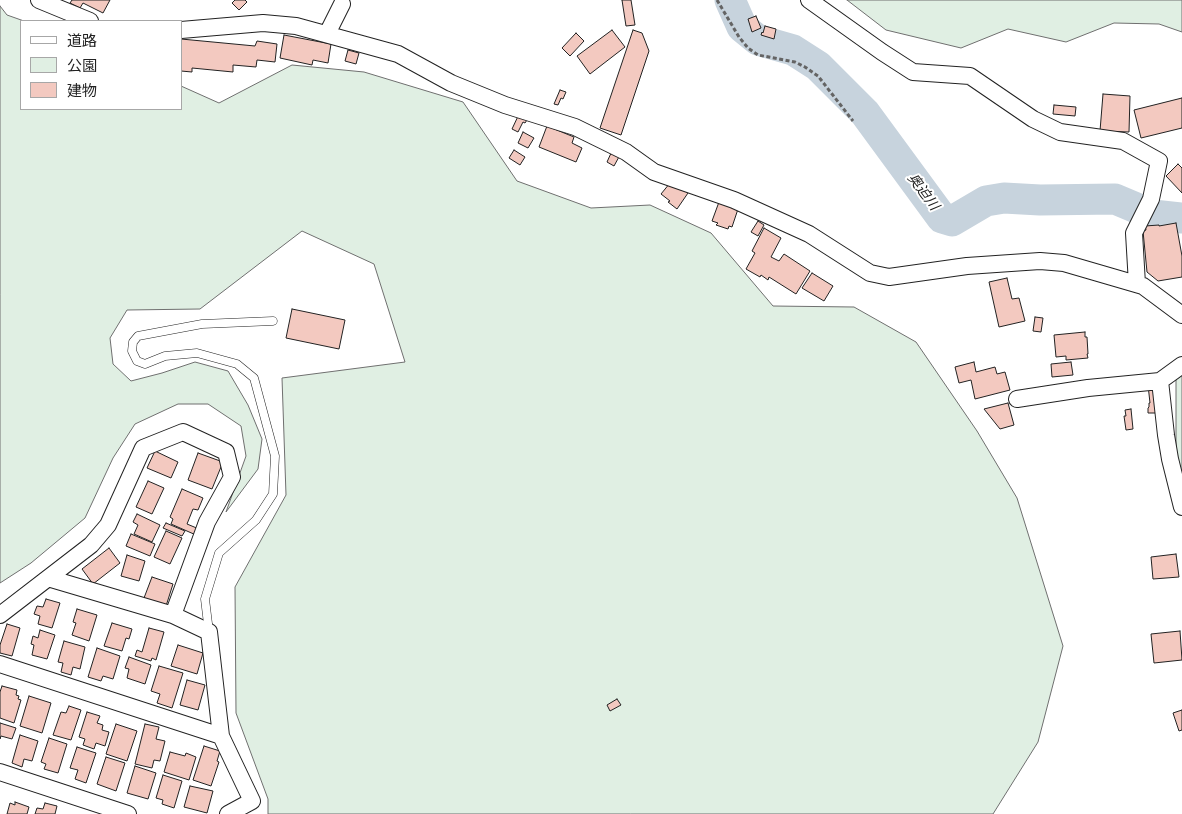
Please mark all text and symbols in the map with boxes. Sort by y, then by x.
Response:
legend [20,20,182,110]
text: 道路 [67,31,97,50]
text: 公園 [67,56,97,75]
text: 建物 [67,81,97,100]
water label: 奥迫川 [904,170,942,214]

